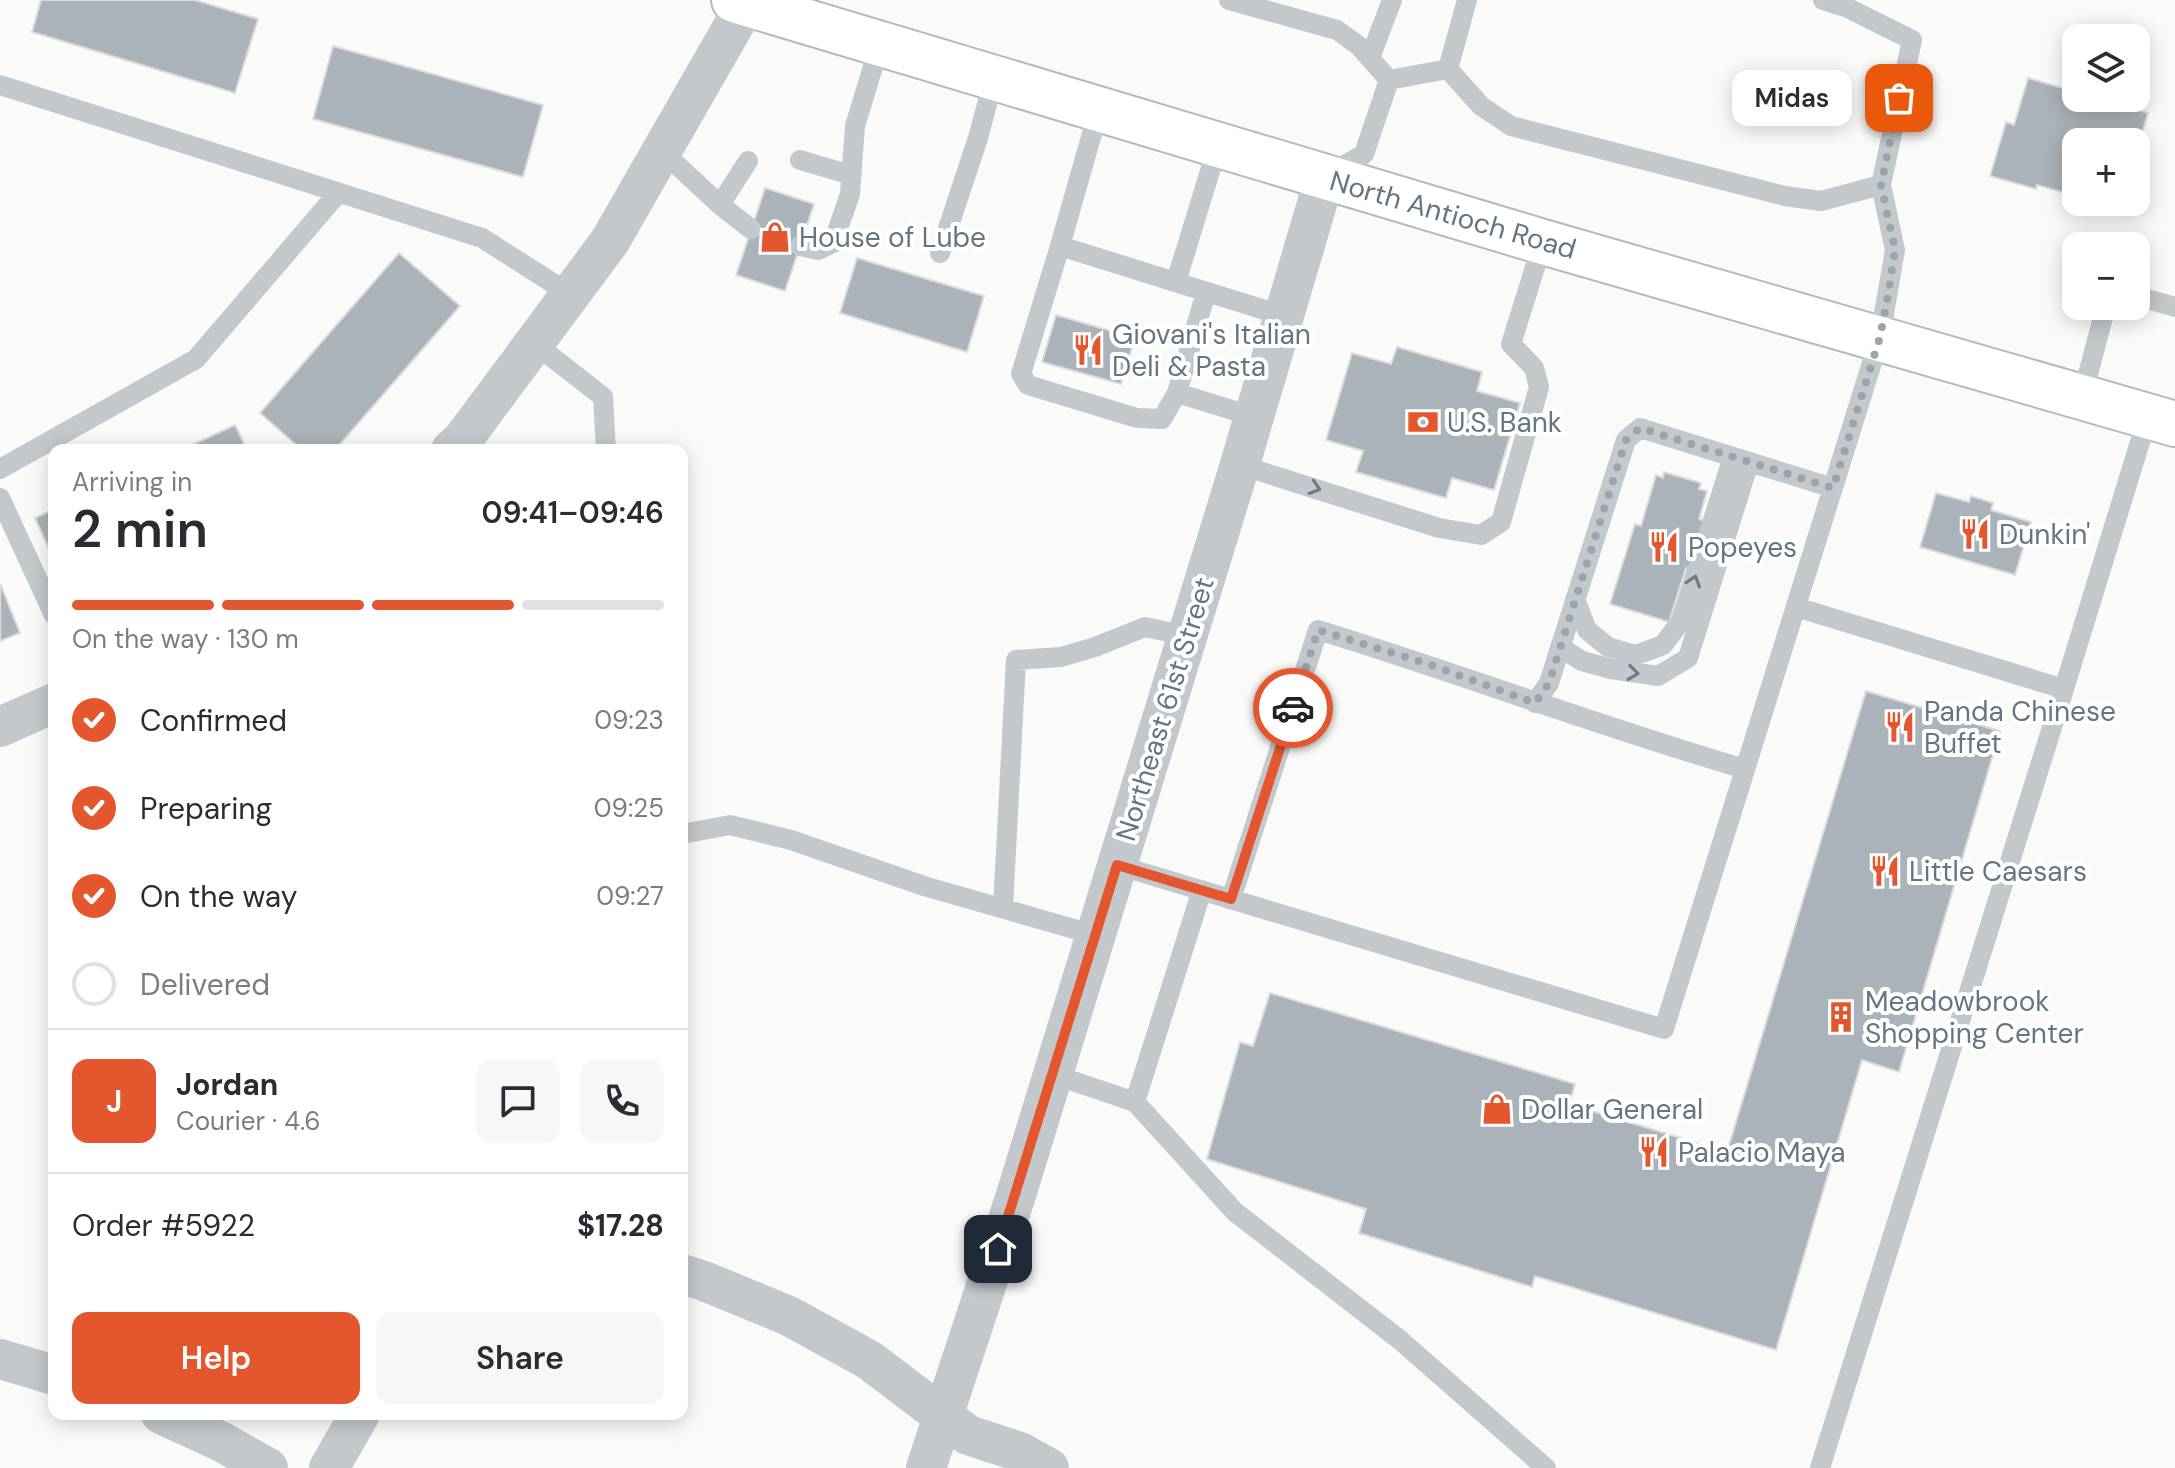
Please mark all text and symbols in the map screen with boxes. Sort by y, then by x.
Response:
map controls [2062,24,2150,320]
button: layers [2062,24,2150,112]
pin [1865,64,1933,132]
callout: Midas [1731,70,1851,126]
icon: bag [1877,76,1921,120]
text: Midas [1755,81,1829,115]
button: + [2062,128,2150,216]
street label: North Antioch Road [1326,162,1580,268]
place label: House of Lube [799,219,986,256]
shop icon: House of Lube [758,220,792,254]
button: − [2062,232,2150,320]
place label: Giovani's Italian Deli & Pasta [1112,316,1311,385]
restaurant icon: Giovani's Italian Deli & Pasta [1071,333,1105,367]
place label: U.S. Bank [1447,404,1562,441]
bank icon: U.S. Bank [1406,405,1440,439]
text: Arriving in [72,465,192,499]
one-way arrow [1307,479,1321,495]
text: 09:41–09:46 [481,493,664,532]
text: 2 min [72,495,208,563]
place label: Dunkin' [1999,516,2090,553]
restaurant icon: Dunkin' [1958,517,1992,551]
place label: Popeyes [1688,529,1797,566]
restaurant icon: Popeyes [1647,530,1681,564]
street label: Northeast 61st Street [1107,573,1223,845]
one-way arrow [1684,575,1700,589]
text: On the way · 130 m [72,622,299,656]
one-way arrow [1626,664,1640,681]
courier [1253,668,1333,748]
icon: car [1271,686,1315,730]
place label: Panda Chinese Buffet [1924,693,2116,762]
icon: check [72,698,116,742]
text: Confirmed [140,701,287,740]
text: 09:23 [594,703,664,737]
restaurant icon: Panda Chinese Buffet [1883,710,1917,744]
icon: check [72,786,116,830]
text: Preparing [140,789,272,828]
text: 09:25 [594,791,664,825]
place label: Little Caesars [1909,853,2087,890]
restaurant icon: Little Caesars [1868,854,1902,888]
icon: check [72,874,116,918]
text: On the way [140,877,297,916]
text: 09:27 [596,879,664,913]
text: Delivered [140,965,270,1004]
place label: Meadowbrook Shopping Center [1865,983,2084,1052]
building icon: Meadowbrook Shopping Center [1824,1000,1858,1034]
button: chat [476,1059,560,1143]
button: phone [580,1059,664,1143]
text: Jordan [176,1065,278,1104]
text: J [106,1082,122,1121]
place label: Dollar General [1521,1091,1703,1128]
shop icon: Dollar General [1480,1092,1514,1126]
text: Courier · 4.6 [176,1104,321,1138]
place label: Palacio Maya [1678,1134,1845,1171]
restaurant icon: Palacio Maya [1637,1135,1671,1169]
text: Order #5922 [72,1206,255,1245]
text: $17.28 [577,1206,664,1245]
pin [964,1215,1032,1283]
icon: home [976,1227,1020,1271]
button: Help [72,1312,360,1404]
button: Share [376,1312,664,1404]

